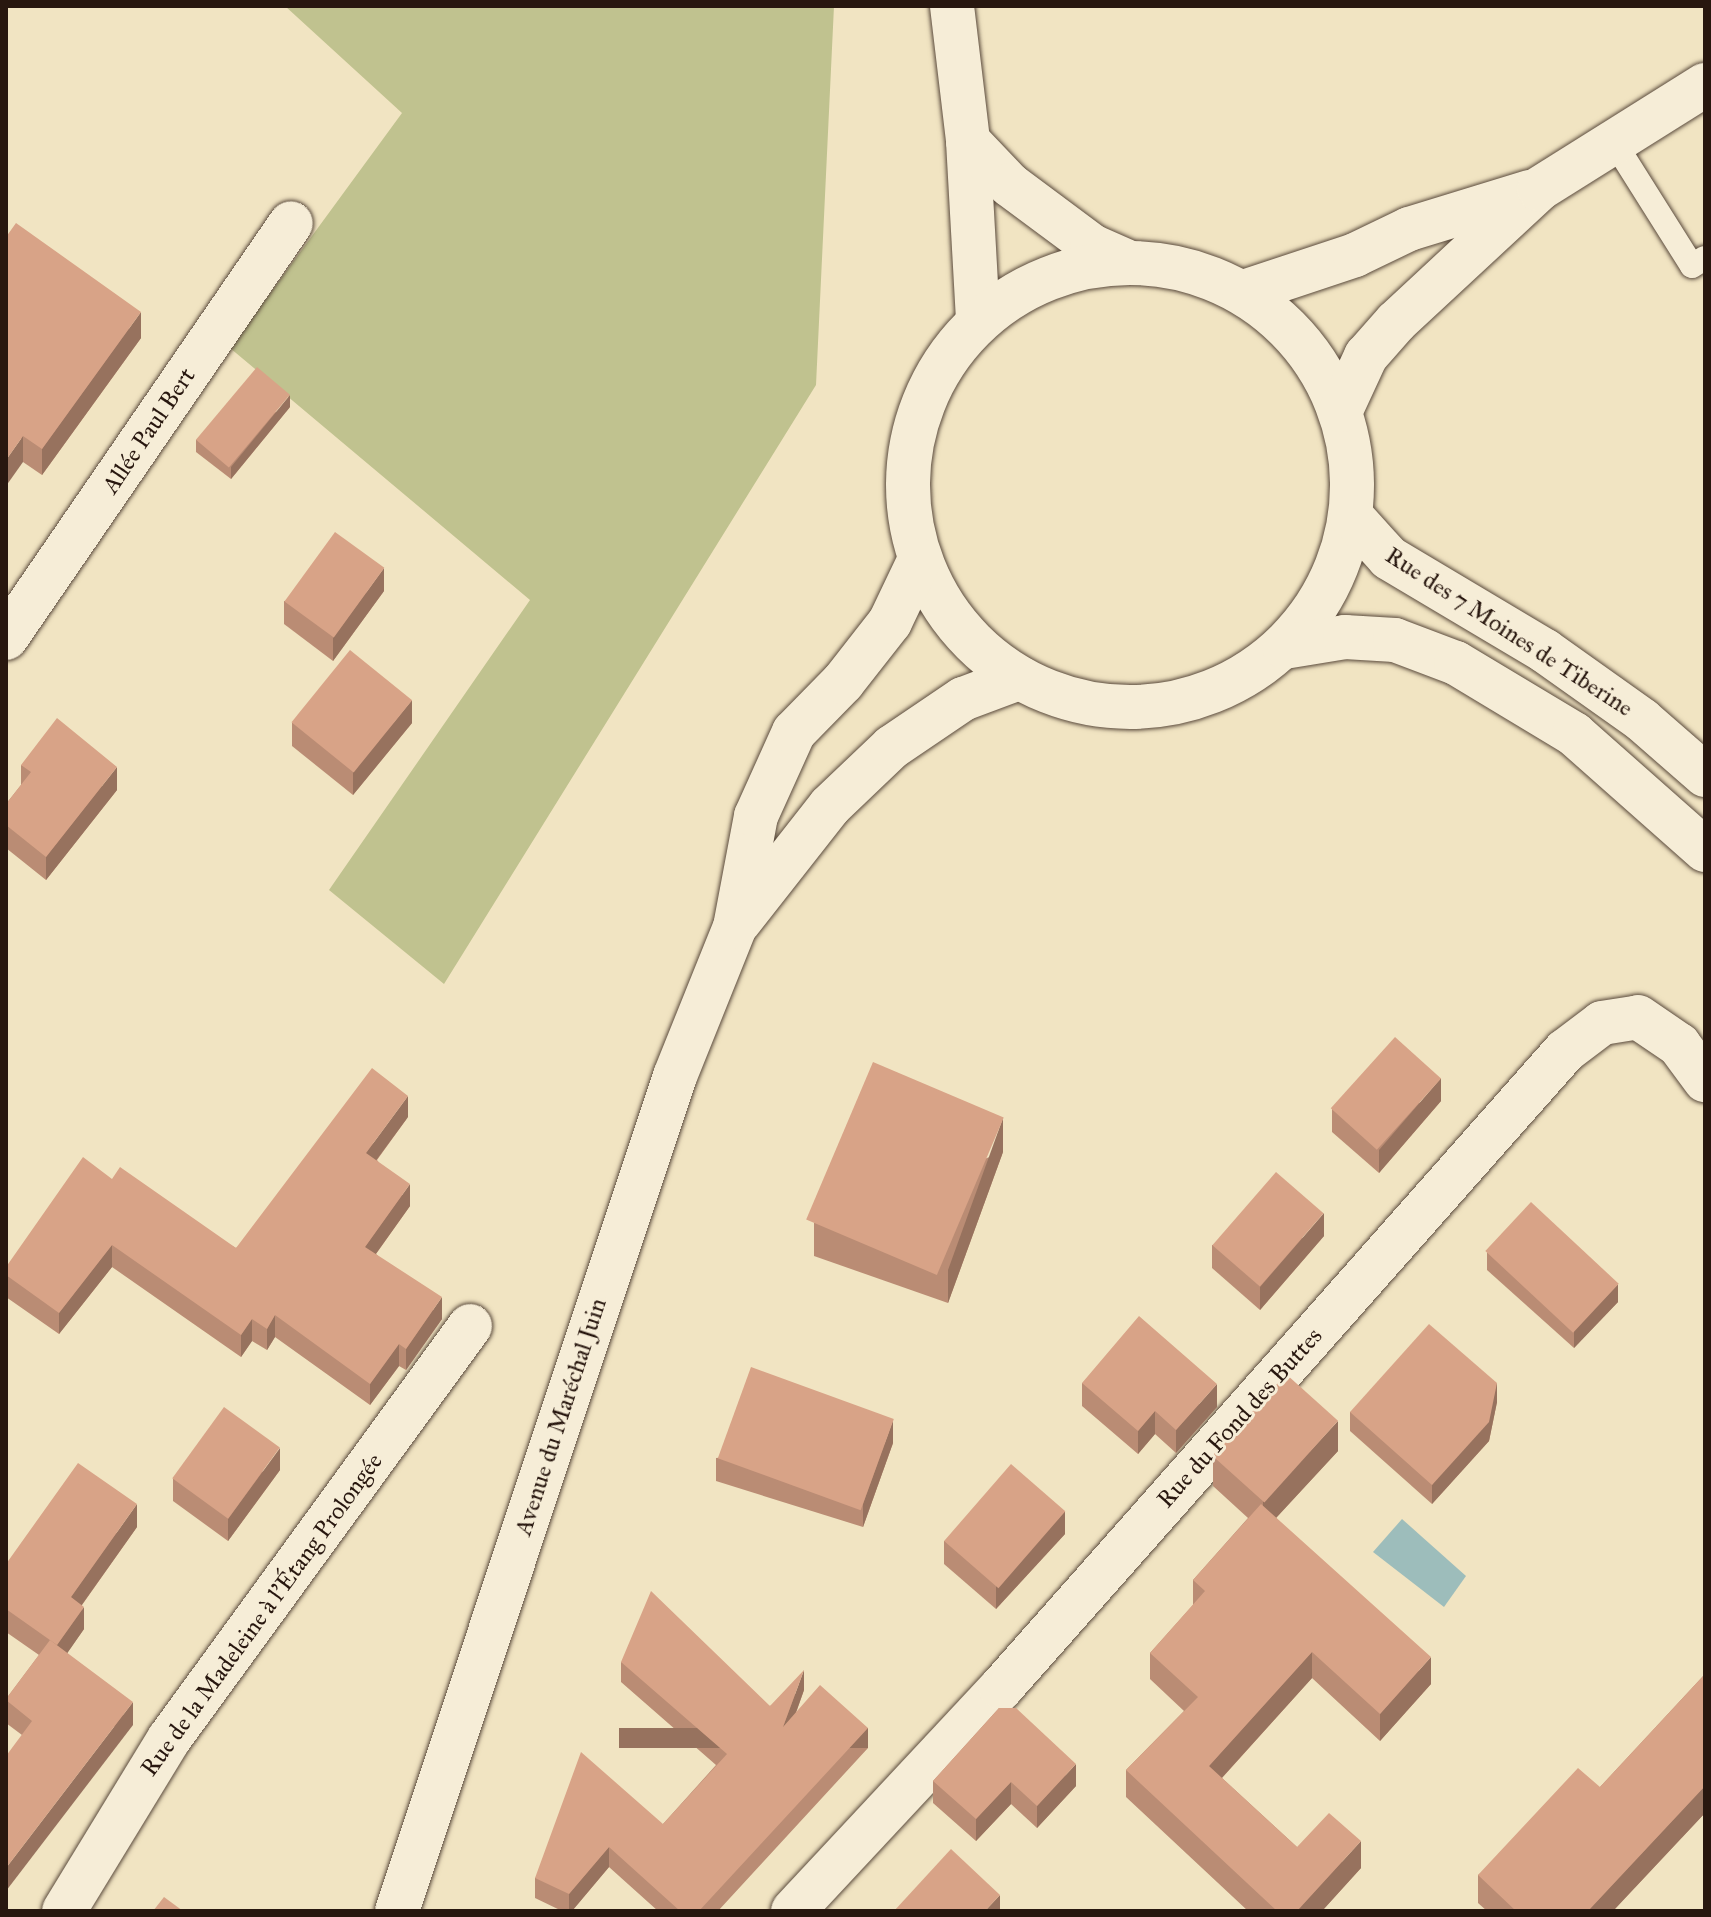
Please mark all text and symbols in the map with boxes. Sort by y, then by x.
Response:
street label: Allée Paul Bert [96,363,202,499]
street label: Rue des 7 Moines de Tiberine [1380,541,1638,723]
street label: Avenue du Maréchal Juin [509,1295,613,1539]
street label: Rue du Fond des Buttes [1151,1322,1329,1514]
street label: Rue de la Madeleine à l'Étang Prolongée [135,1448,389,1782]

